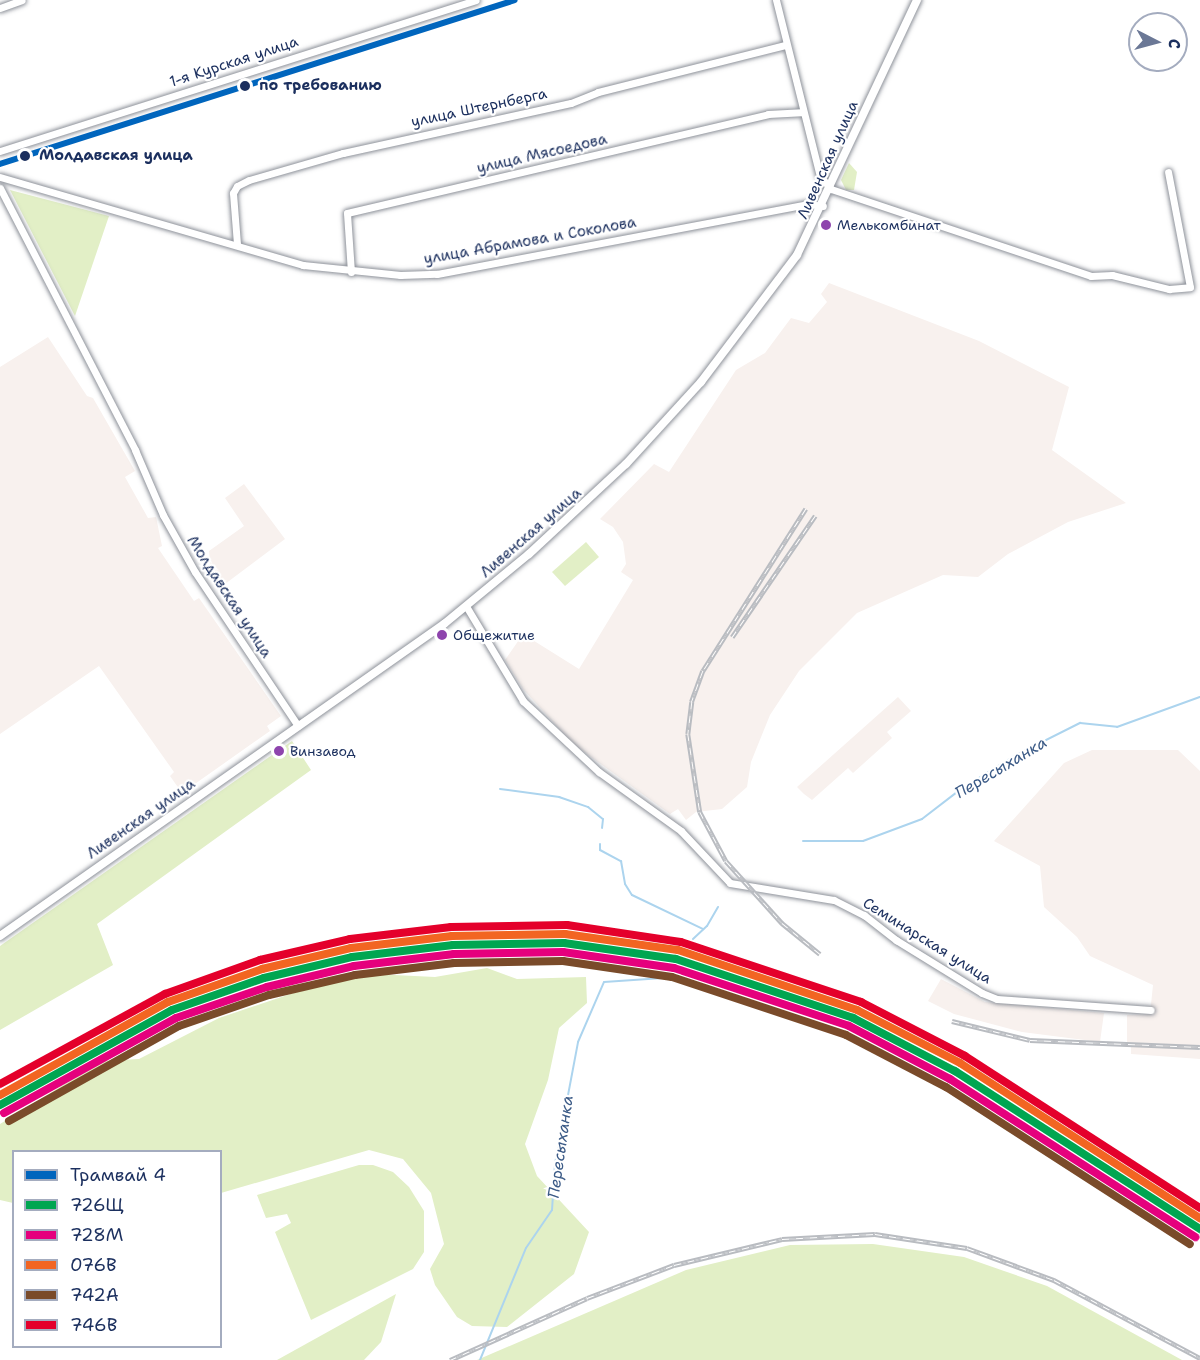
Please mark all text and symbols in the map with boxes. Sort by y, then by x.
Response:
north arrow [1128,12,1188,72]
street label: 1-я Курская улица [167,33,301,91]
text: С [1163,38,1185,50]
marker: по требованию [236,77,254,95]
place label: по требованию [259,77,382,95]
street label: улица Штернберга [409,85,549,131]
street label: Ливенская улица [794,98,862,222]
street label: улица Мясоедова [475,130,609,178]
marker: Молдавская улица [16,147,34,165]
place label: Молдавская улица [39,147,193,165]
street label: улица Абрамова и Соколова [422,213,638,269]
place label: Мелькомбинат [837,217,941,233]
marker: Мелькомбинат [820,219,832,231]
street label: Ливенская улица [477,484,585,582]
street label: Молдавская улица [183,533,275,661]
place label: Общежитие [453,627,535,643]
marker: Общежитие [436,629,448,641]
water label: Пересыханка [952,733,1050,803]
place label: Винзавод [290,743,356,759]
marker: Винзавод [273,745,285,757]
street label: Ливенская улица [84,775,198,863]
street label: Семинарская улица [859,894,995,988]
water label: Пересыханка [544,1094,578,1200]
legend [12,1150,222,1348]
text: Трамвай 4 [70,1163,166,1187]
text: 726Щ [70,1193,124,1217]
text: 728М [70,1223,123,1247]
text: 076В [70,1253,117,1277]
text: 742А [70,1283,119,1307]
text: 746В [70,1313,117,1337]

